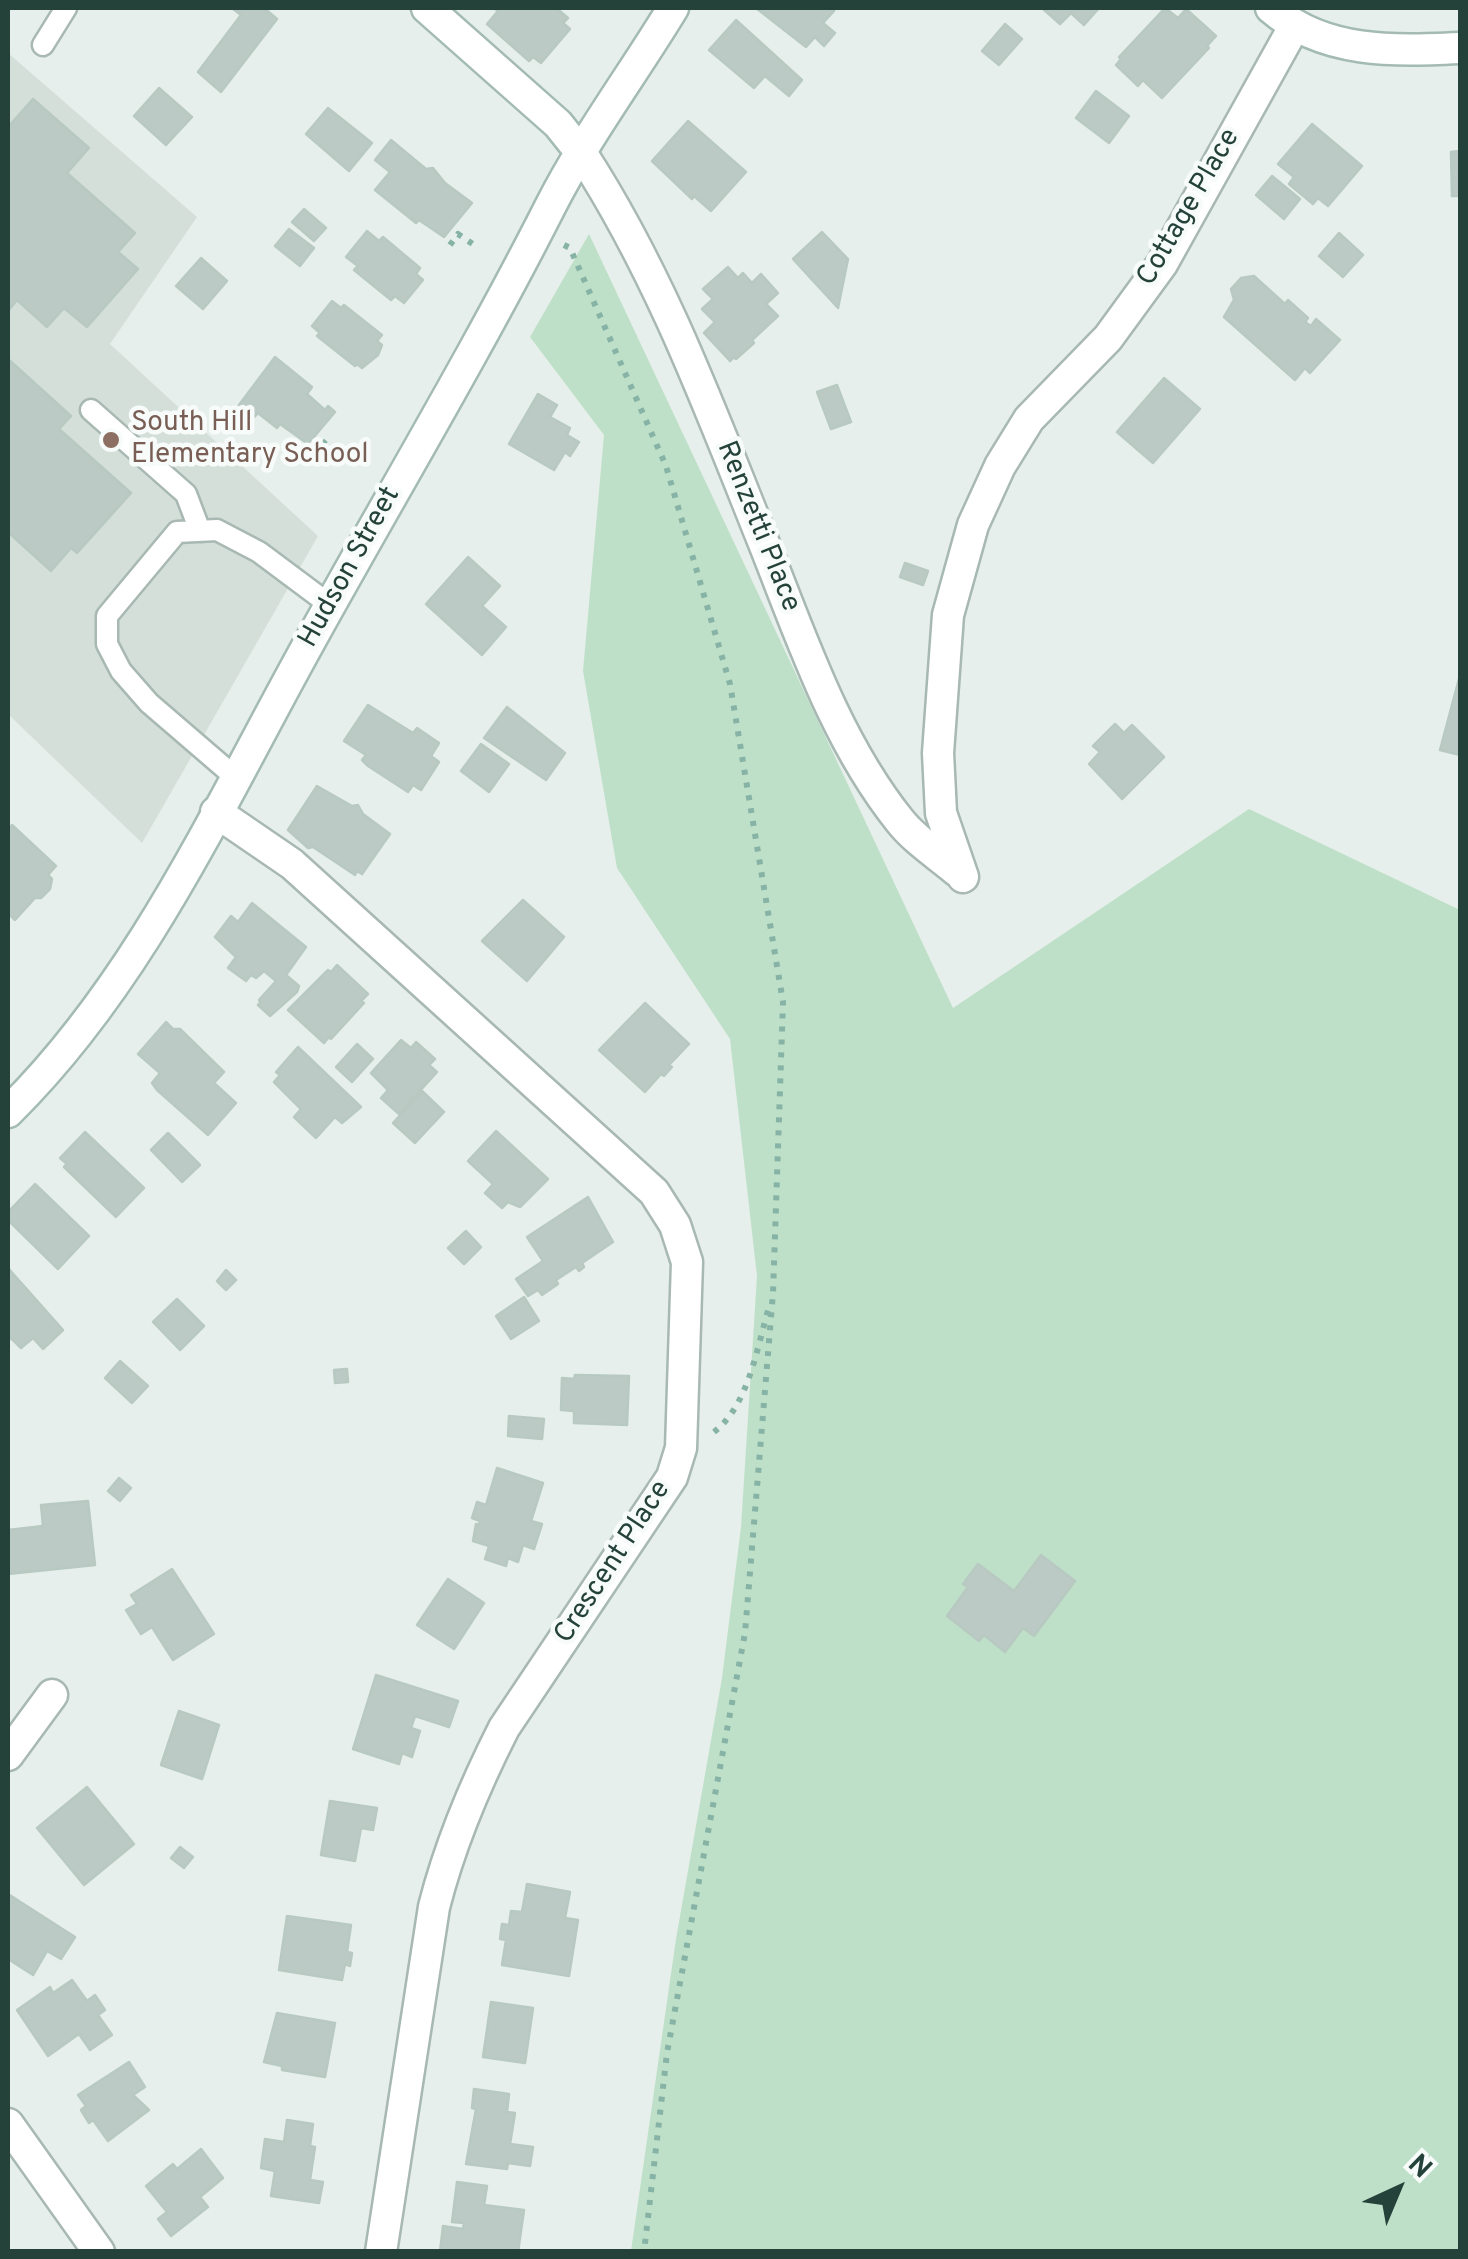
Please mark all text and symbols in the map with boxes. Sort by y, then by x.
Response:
street label: Cottage Place [1131,123,1249,293]
place label: South Hill Elementary School [131,407,369,473]
marker: South Hill Elementary School [100,429,122,451]
street label: Renzetti Place [708,437,806,617]
street label: Hudson Street [293,482,409,654]
street label: Crescent Place [549,1475,679,1651]
north arrow [1348,2139,1448,2239]
text: N [1399,2147,1439,2187]

